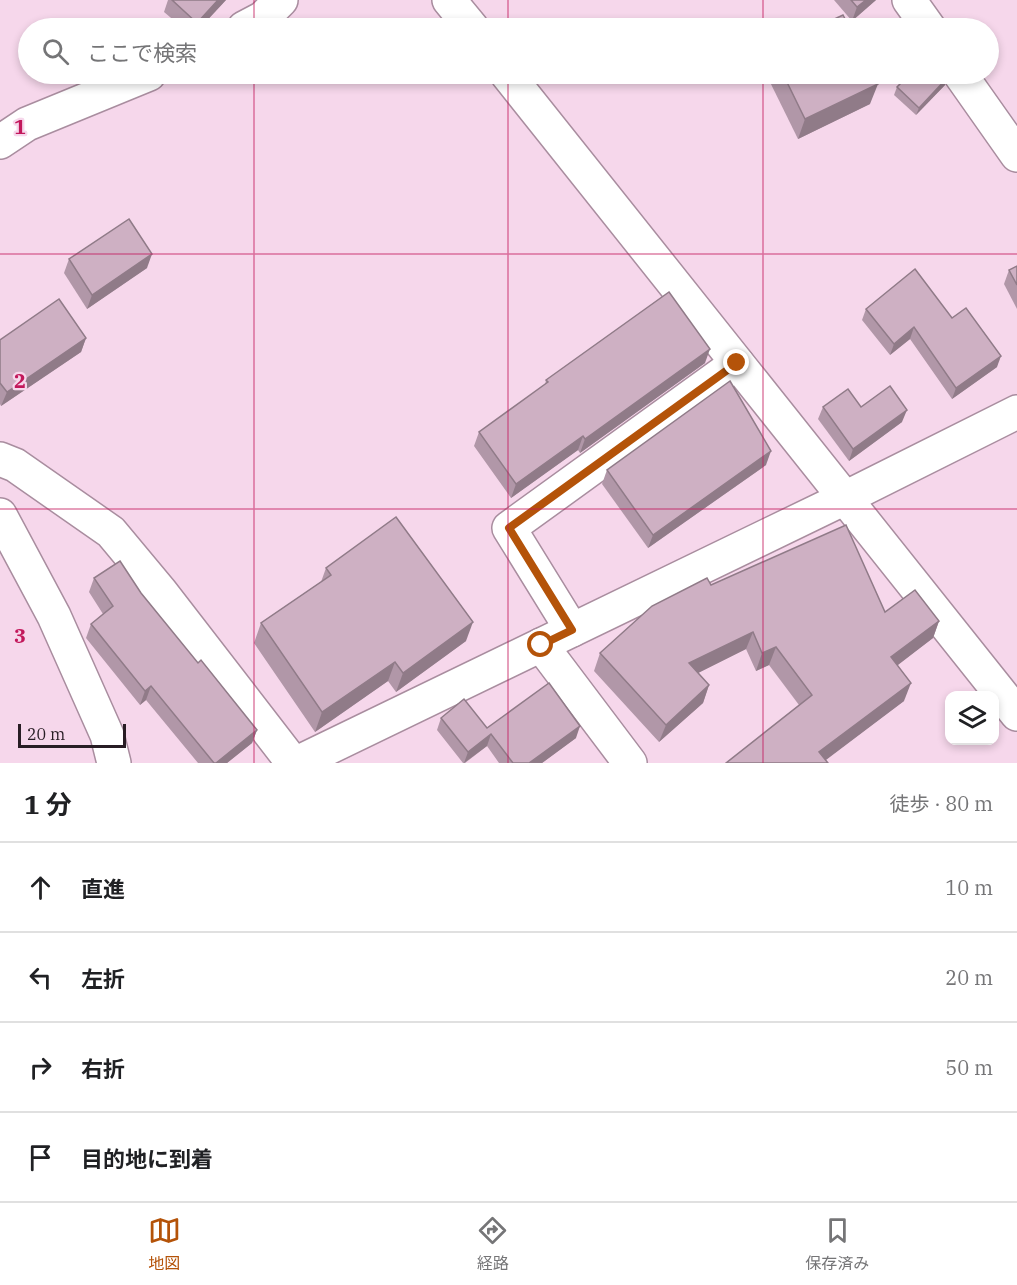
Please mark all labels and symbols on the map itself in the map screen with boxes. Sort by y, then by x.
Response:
text: 1 [14,113,26,140]
route end [723,349,749,375]
text: 2 [14,367,26,394]
text: 3 [14,622,26,649]
route start [527,631,553,657]
scale bar [18,721,126,748]

